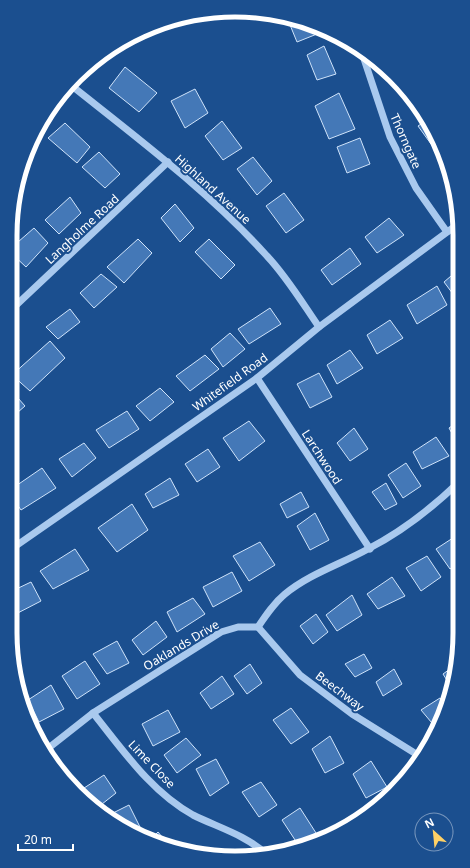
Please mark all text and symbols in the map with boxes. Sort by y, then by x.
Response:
street label: Thorngate [386,111,426,172]
street label: Highland Avenue [171,150,255,228]
street label: Langholme Road [41,190,123,268]
street label: Whitefield Road [189,349,271,415]
street label: Larchwood [298,426,346,488]
street label: Oaklands Drive [140,616,222,674]
street label: Beechway [312,667,368,715]
street label: Lime Close [125,736,179,792]
north arrow [414,812,454,852]
text: N [422,814,437,831]
scale bar [18,826,73,852]
text: 20 m [24,831,52,848]

